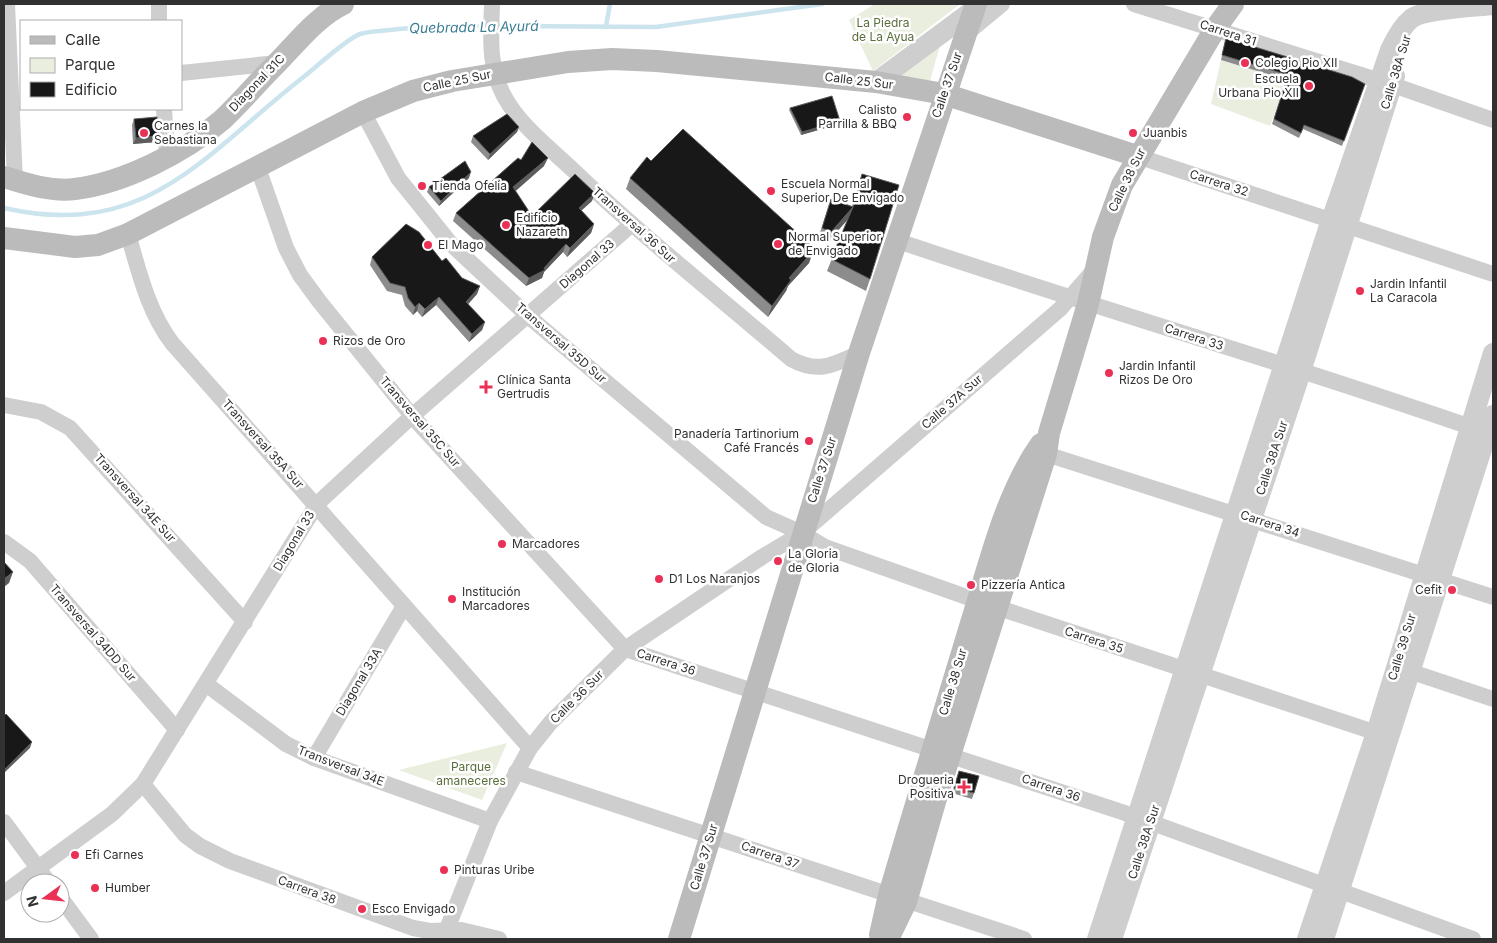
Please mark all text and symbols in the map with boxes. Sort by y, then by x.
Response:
park label: La Piedra de La Ayua [852,15,914,44]
street label: Carrera 31 [1198,16,1258,49]
water label: Quebrada La Ayurá [409,17,539,36]
legend [20,20,182,110]
text: Calle [65,30,100,49]
street label: Calle 38A Sur [1377,32,1414,111]
street label: Calle 37 Sur [928,50,965,120]
street label: Diagonal 31C [226,51,288,114]
text: Parque [65,55,115,74]
place label: Colegio Pio XII [1255,55,1337,70]
marker: Colegio Pio XII [1239,57,1251,69]
street label: Calle 25 Sur [422,66,493,95]
street label: Calle 25 Sur [824,69,895,92]
place label: Escuela Urbana Pio XII [1218,71,1299,100]
text: Edificio [65,80,117,99]
marker: Escuela Urbana Pio XII [1303,80,1315,92]
place label: Calisto Parrilla & BBQ [818,102,897,131]
marker: Calisto Parrilla & BBQ [901,111,913,123]
place label: Carnes la Sebastiana [154,118,217,147]
place label: Juanbis [1143,125,1187,140]
marker: Carnes la Sebastiana [138,127,150,139]
marker: Juanbis [1127,127,1139,139]
street label: Calle 38 Sur [1105,145,1149,214]
street label: Carrera 32 [1188,166,1250,199]
place label: Escuela Normal Superior De Envigado [781,176,904,205]
place label: Tienda Ofelia [432,178,507,193]
marker: Tienda Ofelia [416,180,428,192]
street label: Transversal 36 Sur [590,183,679,266]
marker: Escuela Normal Superior De Envigado [765,185,777,197]
place label: Edificio Nazareth [516,210,567,239]
marker: Edificio Nazareth [500,219,512,231]
place label: Normal Superior de Envigado [788,229,881,258]
street label: Diagonal 33 [556,236,617,292]
place label: El Mago [438,237,484,252]
marker: Normal Superior de Envigado [772,238,784,250]
marker: El Mago [422,239,434,251]
place label: Jardin Infantil La Caracola [1370,276,1447,305]
marker: Jardin Infantil La Caracola [1354,285,1366,297]
street label: Transversal 35D Sur [513,299,610,386]
street label: Carrera 33 [1163,320,1225,353]
place label: Rizos de Oro [333,333,405,348]
marker: Rizos de Oro [317,335,329,347]
place label: Jardin Infantil Rizos De Oro [1119,358,1196,387]
marker: Jardin Infantil Rizos De Oro [1103,367,1115,379]
street label: Calle 37A Sur [918,371,985,432]
place label: Clínica Santa Gertrudis [497,372,571,401]
street label: Transversal 35C Sur [377,373,464,470]
marker: Clínica Santa Gertrudis [479,380,493,394]
street label: Transversal 35A Sur [219,396,308,492]
street label: Calle 38A Sur [1252,418,1291,497]
place label: Panadería Tartinorium Café Francés [674,426,799,455]
street label: Calle 37 Sur [804,434,839,505]
marker: Panadería Tartinorium Café Francés [803,435,815,447]
street label: Transversal 34E Sur [92,450,179,545]
street label: Carrera 34 [1239,507,1302,540]
street label: Diagonal 33 [270,508,317,574]
place label: Marcadores [512,536,580,551]
marker: Marcadores [496,538,508,550]
place label: La Gloria de Gloria [788,546,839,575]
marker: La Gloria de Gloria [772,555,784,567]
place label: D1 Los Naranjos [669,571,760,586]
marker: D1 Los Naranjos [653,573,665,585]
place label: Pizzería Antica [981,577,1065,592]
marker: Pizzería Antica [965,579,977,591]
street label: Transversal 34DD Sur [47,581,140,685]
place label: Cefit [1415,582,1442,597]
place label: Institución Marcadores [462,584,530,613]
marker: Cefit [1446,584,1458,596]
marker: Institución Marcadores [446,593,458,605]
street label: Calle 39 Sur [1384,611,1419,682]
street label: Carrera 35 [1063,623,1125,656]
street label: Diagonal 33A [333,645,385,718]
street label: Carrera 36 [635,645,697,678]
street label: Calle 38 Sur [935,646,970,717]
street label: Calle 36 Sur [547,667,607,726]
street label: Transversal 34E [296,742,387,789]
park label: Parque amaneceres [436,759,506,788]
street label: Carrera 36 [1020,771,1082,805]
place label: Drogueria Positiva [898,772,954,801]
marker: Drogueria Positiva [958,781,970,793]
street label: Calle 38A Sur [1124,802,1163,881]
street label: Calle 37 Sur [686,821,721,892]
street label: Carrera 37 [739,838,801,872]
place label: Efi Carnes [85,847,144,862]
marker: Efi Carnes [69,849,81,861]
place label: Pinturas Uribe [454,862,535,877]
marker: Pinturas Uribe [438,864,450,876]
street label: Carrera 38 [276,872,338,907]
north arrow [20,873,70,923]
place label: Humber [105,880,151,895]
marker: Humber [89,882,101,894]
text: N [22,894,42,909]
place label: Esco Envigado [372,901,455,916]
marker: Esco Envigado [356,903,368,915]

